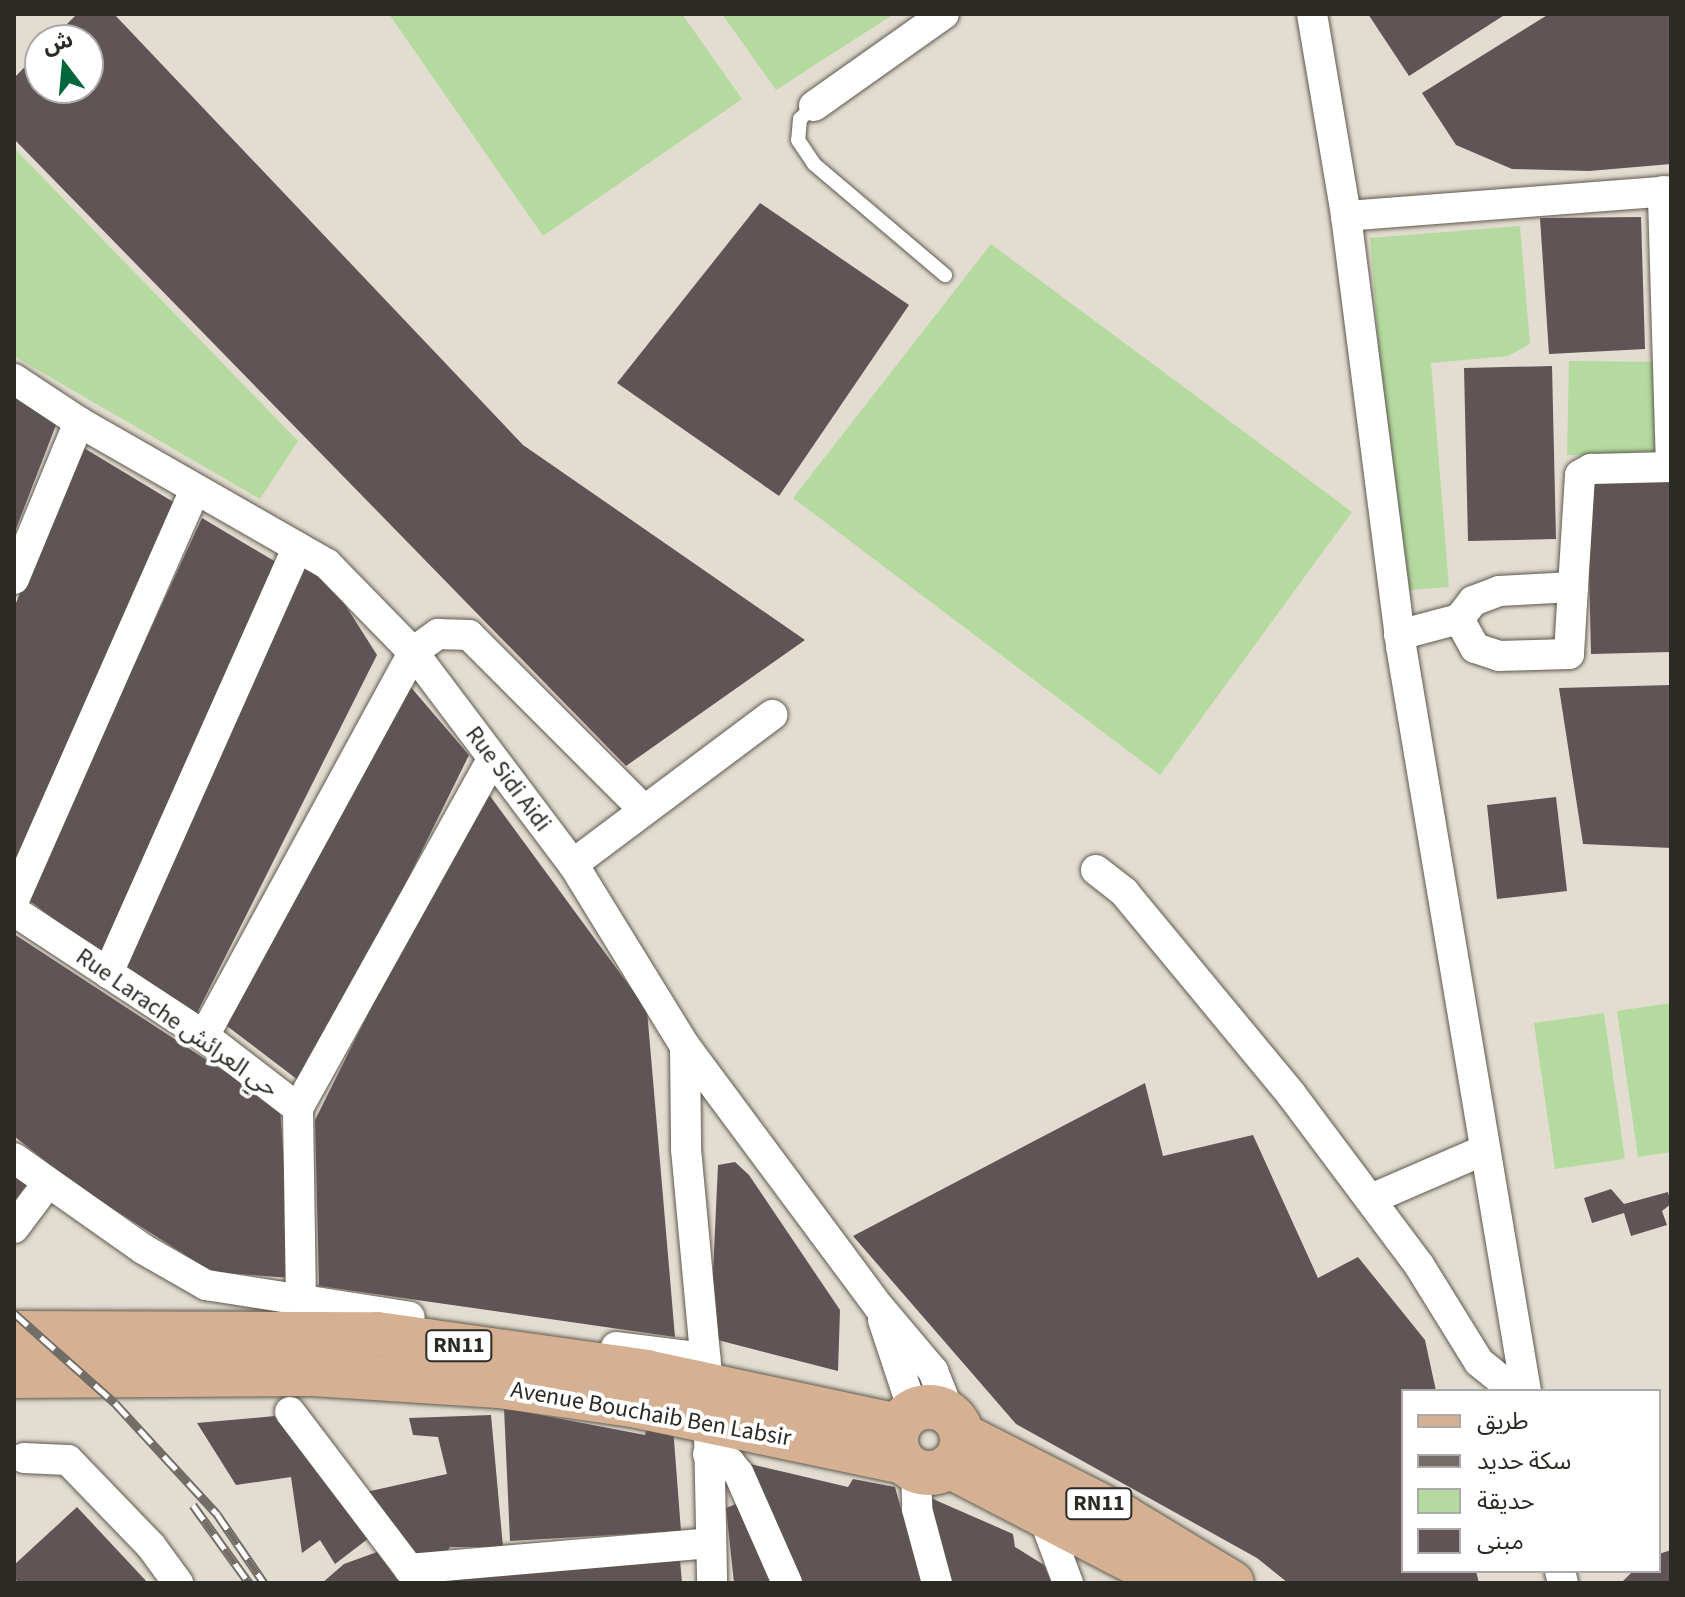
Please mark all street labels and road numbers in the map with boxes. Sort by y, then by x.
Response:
street label: Rue Sidi Aidi [459,721,557,837]
street label: Rue Larache حي العرائش [70,942,284,1104]
road number: RN11 [425,1328,493,1364]
street label: Avenue Bouchaib Ben Labsir [509,1375,793,1453]
road number: RN11 [1065,1486,1133,1522]

